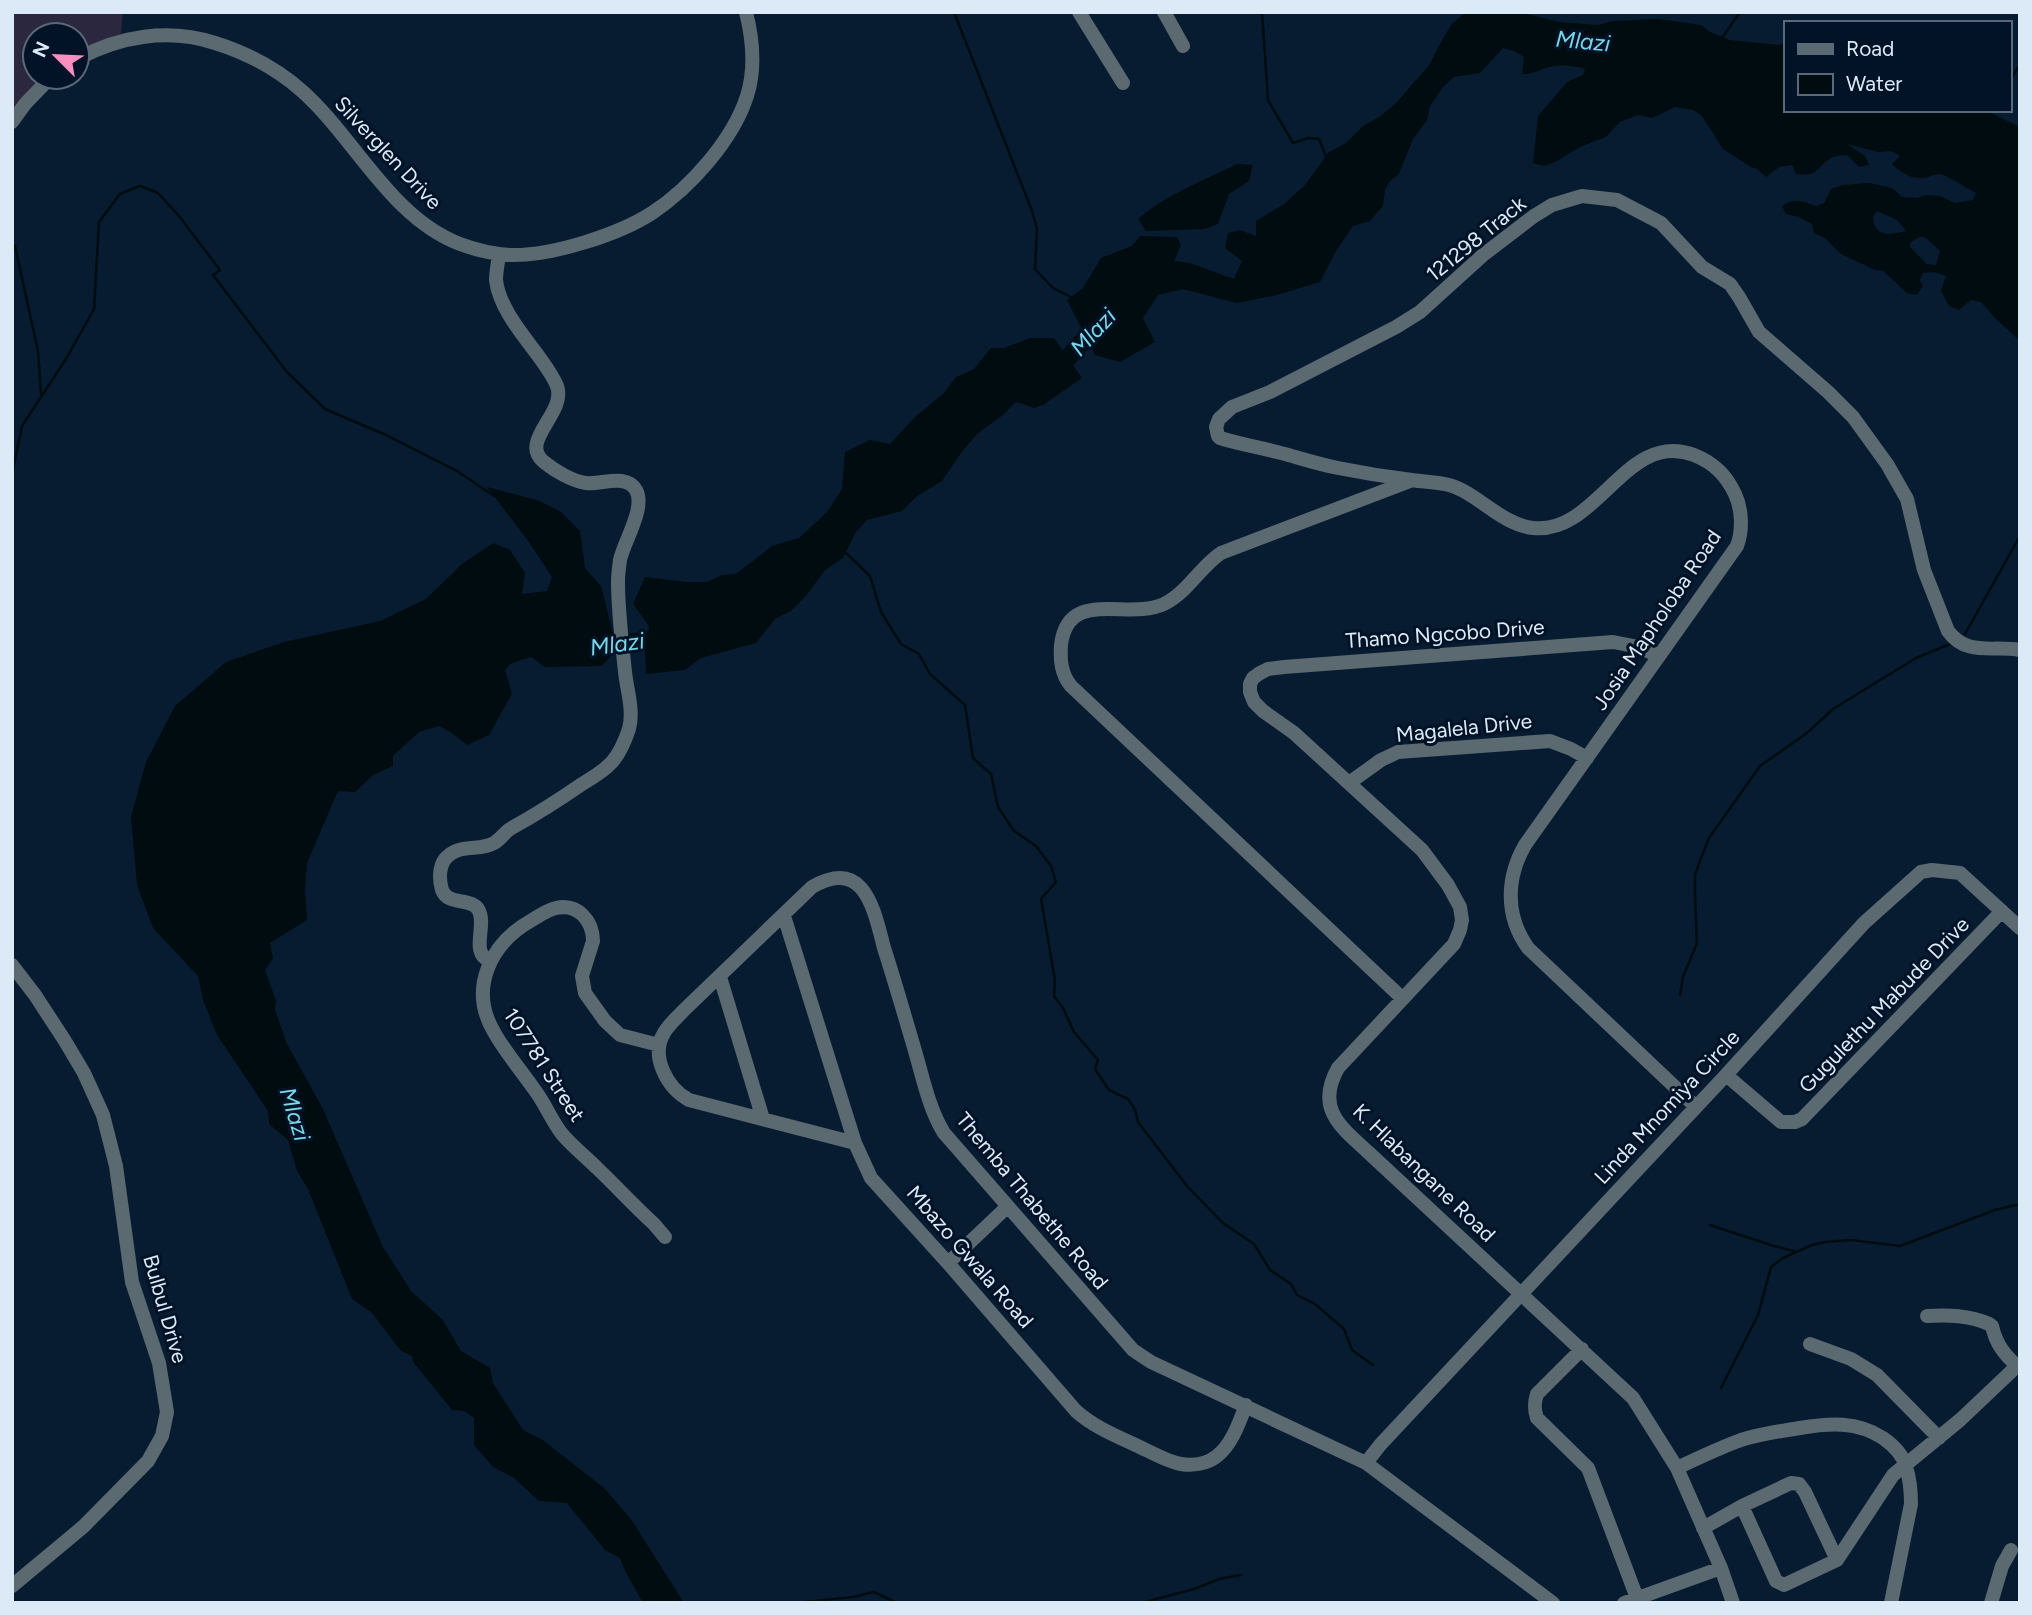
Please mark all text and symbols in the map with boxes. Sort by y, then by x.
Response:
north arrow [21,21,91,91]
legend [1784,21,2011,112]
water label: Mlazi [1555,25,1612,57]
text: Road [1846,36,1894,61]
text: N [27,38,54,61]
text: Water [1846,71,1902,96]
street label: Silverglen Drive [330,91,447,214]
street label: 121298 Track [1421,190,1531,286]
water label: Mlazi [1064,302,1122,362]
street label: Josia Mapholoba Road [1587,525,1726,714]
street label: Thamo Ngcobo Drive [1345,614,1545,653]
water label: Mlazi [588,626,647,662]
street label: Magalela Drive [1395,708,1533,747]
street label: Gugulethu Mabude Drive [1793,912,1974,1098]
street label: 107781 Street [498,1003,590,1126]
street label: Linda Mnomiya Circle [1589,1024,1744,1189]
water label: Mlazi [274,1084,317,1145]
street label: K. Hlabangane Road [1348,1098,1501,1247]
street label: Themba Thabethe Road [951,1107,1114,1294]
street label: Mbazo Gwala Road [902,1180,1039,1333]
street label: Bulbul Drive [138,1252,193,1366]

